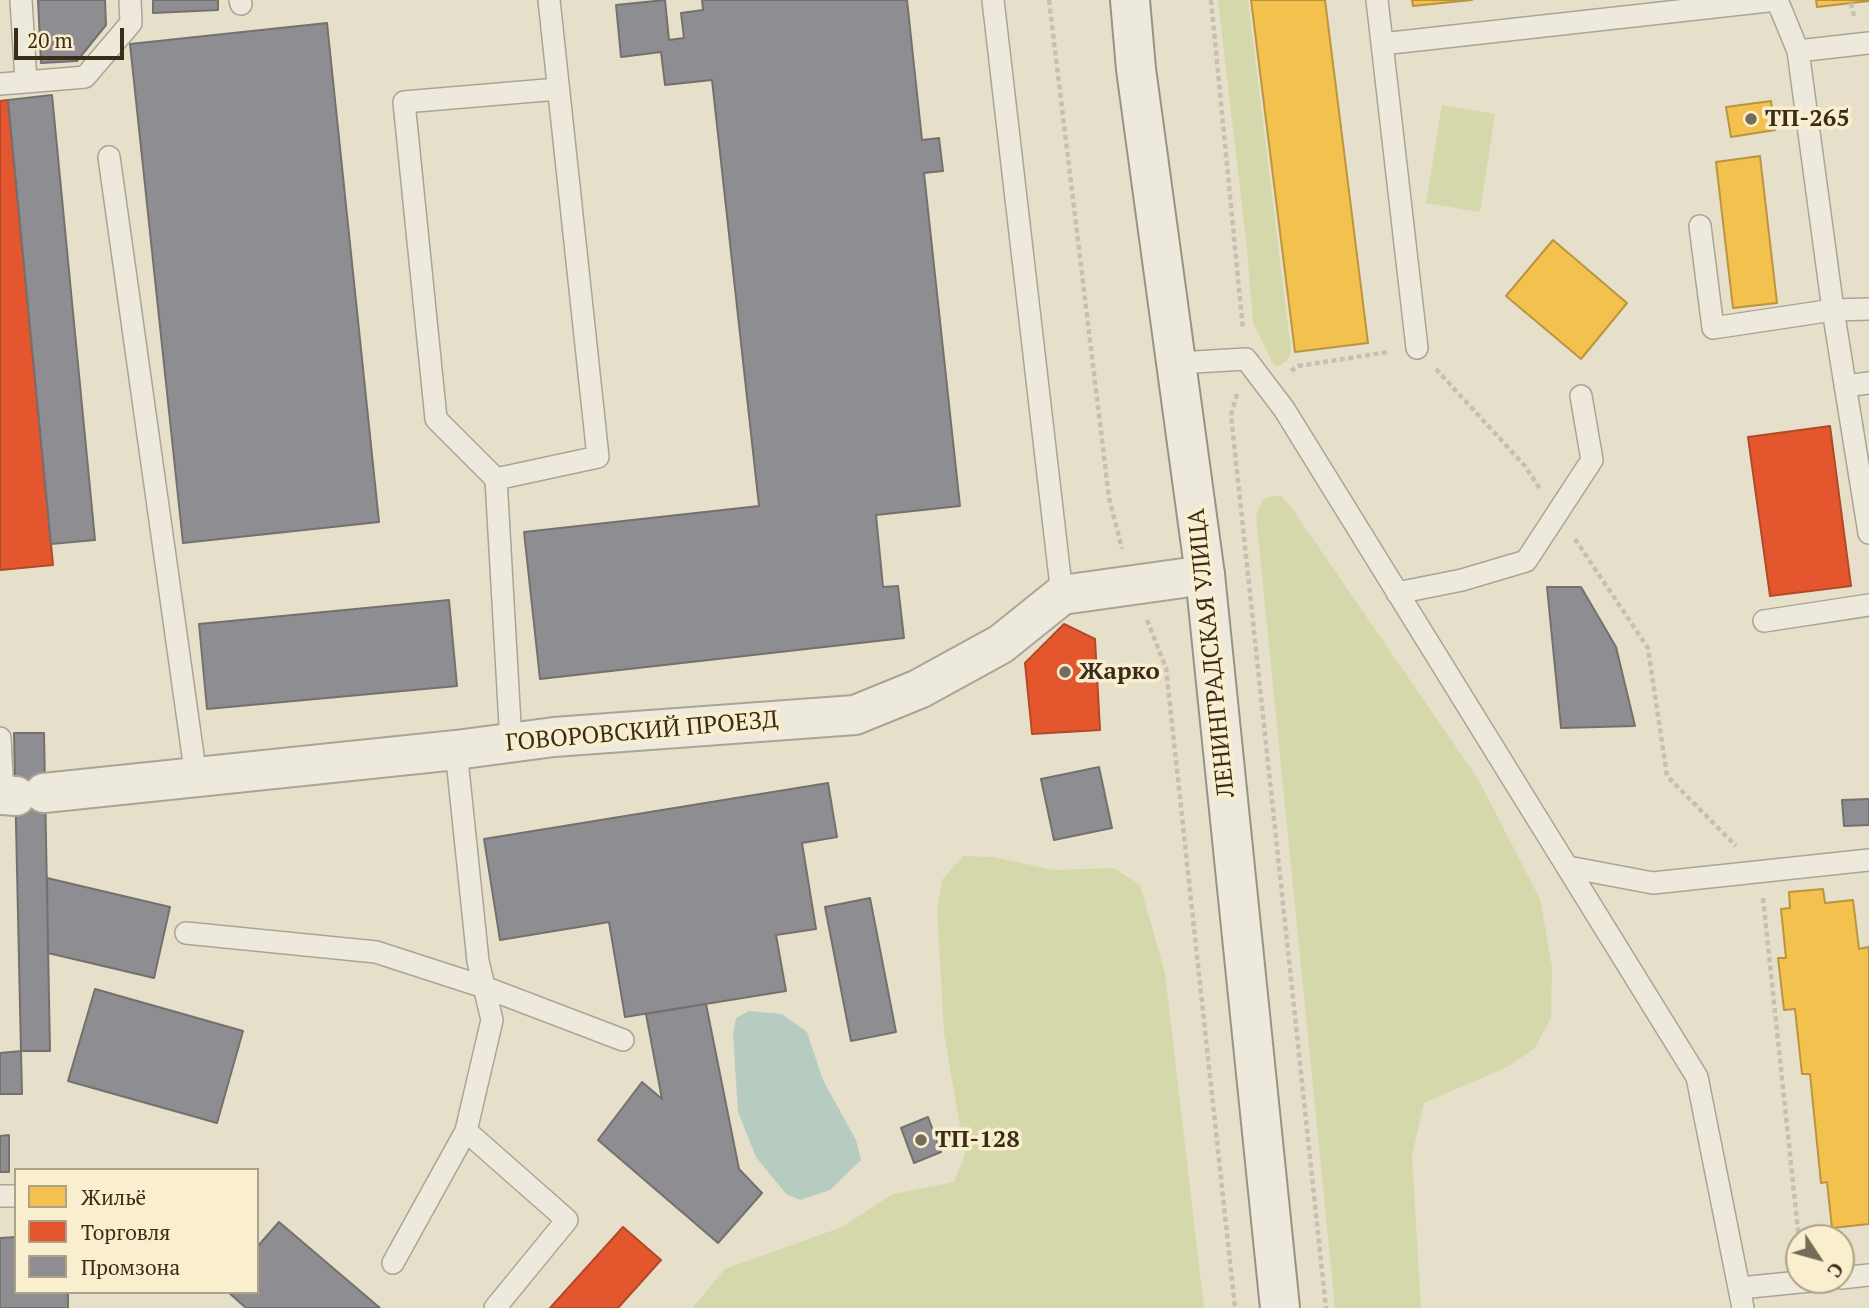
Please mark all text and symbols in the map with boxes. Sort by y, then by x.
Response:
scale bar [18,14,128,58]
text: 20 m [27,26,73,54]
place label: ТП-265 [1765,105,1850,133]
marker: ТП-265 [1743,111,1759,127]
street label: ЛЕНИНГРАДСКАЯ УЛИЦА [1183,507,1241,799]
place label: Жарко [1079,658,1160,686]
marker: Жарко [1057,664,1073,680]
street label: ГОВОРОВСКИЙ ПРОЕЗД [504,706,780,758]
place label: ТП-128 [935,1126,1020,1154]
marker: ТП-128 [913,1132,929,1148]
legend [14,1168,259,1294]
text: Жильё [81,1183,146,1211]
text: Торговля [81,1218,170,1246]
north arrow [1785,1224,1855,1294]
text: Промзона [81,1253,180,1281]
text: С [1822,1258,1850,1283]

